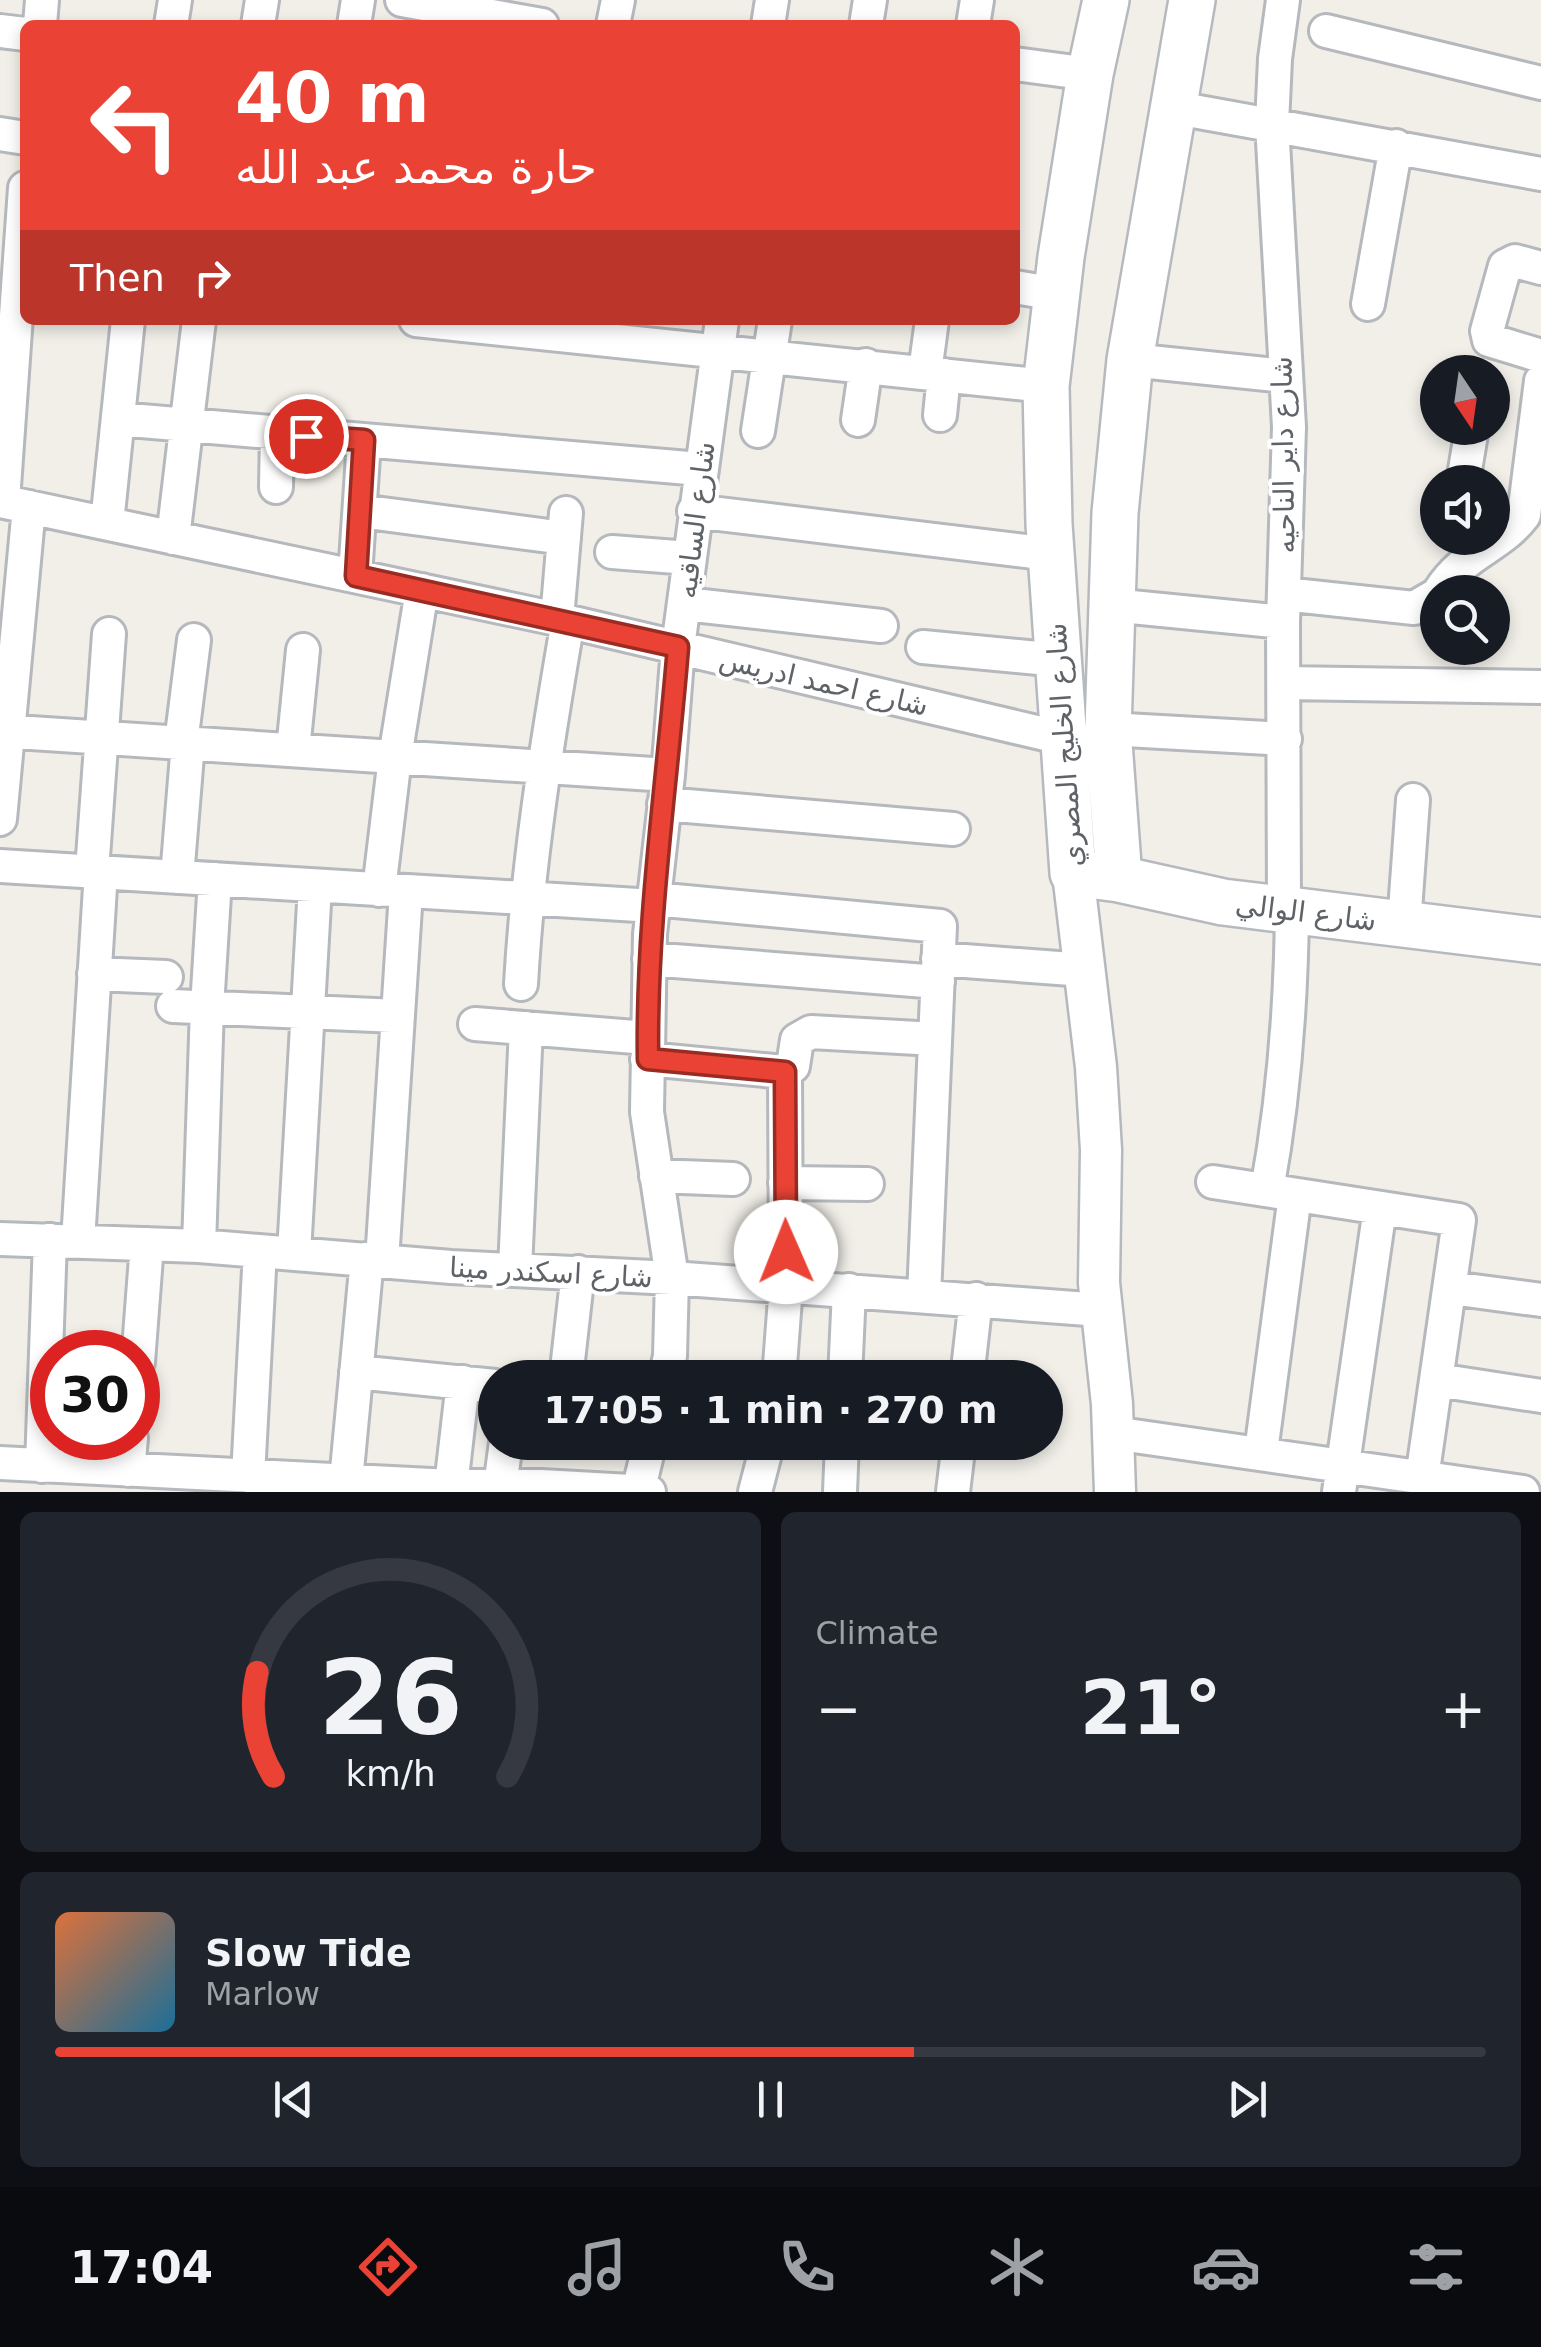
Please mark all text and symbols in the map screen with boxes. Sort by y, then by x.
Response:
text: 40 m [235,57,430,139]
icon: left [70,60,200,190]
text: حارة محمد عبد الله [235,141,597,194]
icon: right [185,250,240,305]
text: Then [70,256,165,300]
north arrow [1420,355,1510,445]
map controls [1420,355,1510,665]
street label: شارع داير الناحيه [1265,356,1302,554]
pin [264,394,349,479]
icon: arrive [279,409,334,464]
street label: شارع الساقيه [670,440,721,600]
button: sound [1420,465,1510,555]
button: search [1420,575,1510,665]
street label: شارع الخليج المصري [1040,622,1089,868]
street label: شارع احمد ادريس [716,642,931,723]
street label: شارع الوالي [1234,887,1378,937]
position arrow [734,1200,838,1304]
street label: شارع اسكندر مينا [448,1251,654,1294]
speed limit sign: 30 [30,1330,160,1460]
text: 17:05 · 1 min · 270 m [543,1388,998,1432]
text: Climate [816,1614,939,1652]
text: 26 [318,1637,463,1759]
text: 21° [1080,1664,1222,1752]
text: − [816,1677,862,1741]
text: + [1440,1677,1486,1741]
text: km/h [345,1753,435,1794]
text: Slow Tide [205,1931,412,1975]
text: Marlow [205,1975,320,2013]
icon: previous [266,2072,321,2127]
icon: pause [743,2072,798,2127]
icon: next [1220,2072,1275,2127]
icon: directions [353,2232,423,2302]
icon: music [562,2232,632,2302]
icon: phone [772,2232,842,2302]
icon: climate [982,2232,1052,2302]
icon: car [1191,2232,1261,2302]
icon: filters [1401,2232,1471,2302]
text: 17:04 [70,2241,213,2294]

